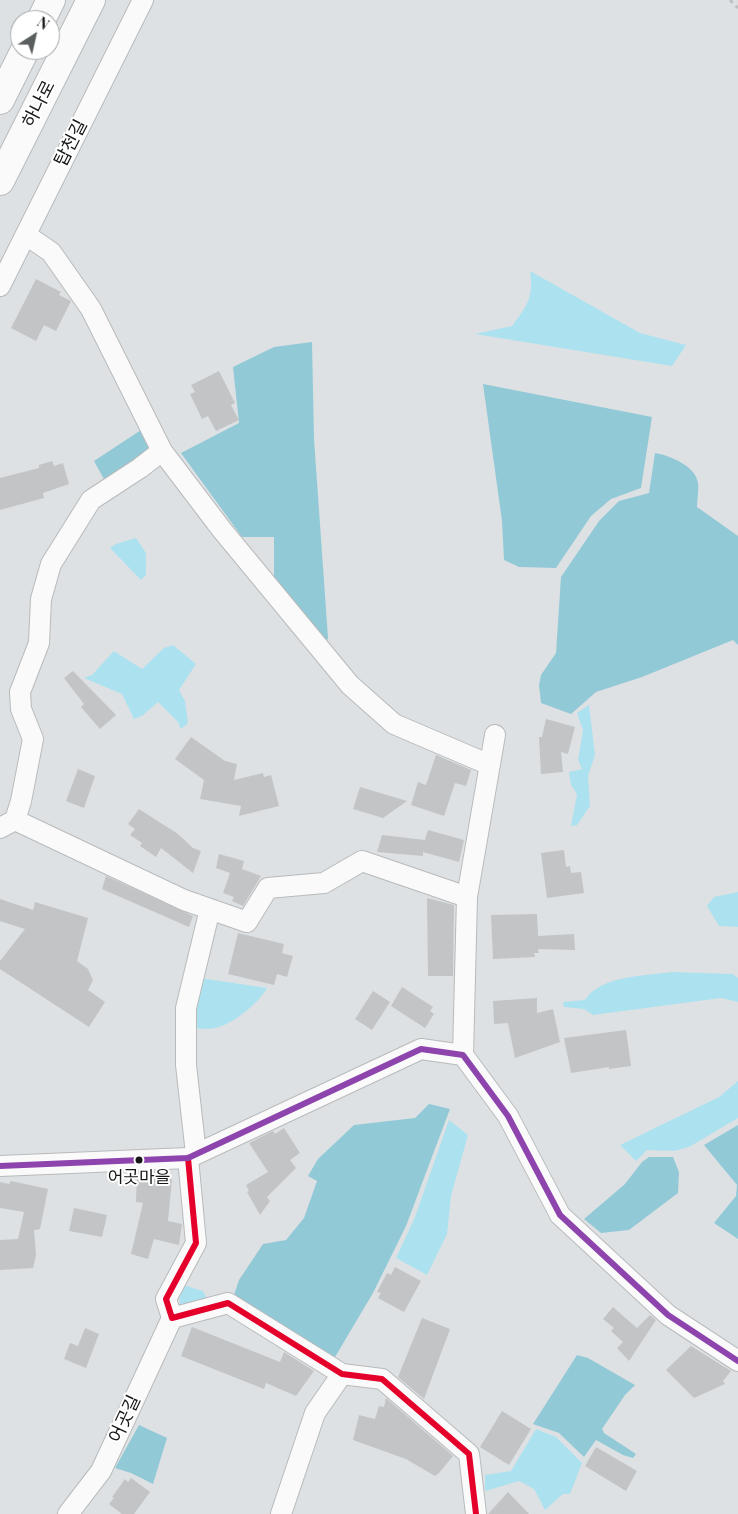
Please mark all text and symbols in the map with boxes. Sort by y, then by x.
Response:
north arrow [10,10,60,60]
text: N [34,12,53,34]
street label: 하나로 [18,77,60,131]
street label: 탑천길 [50,116,92,170]
marker: 어곳마을 [134,1155,144,1165]
place label: 어곳마을 [108,1168,170,1188]
street label: 어곳길 [105,1392,145,1446]

